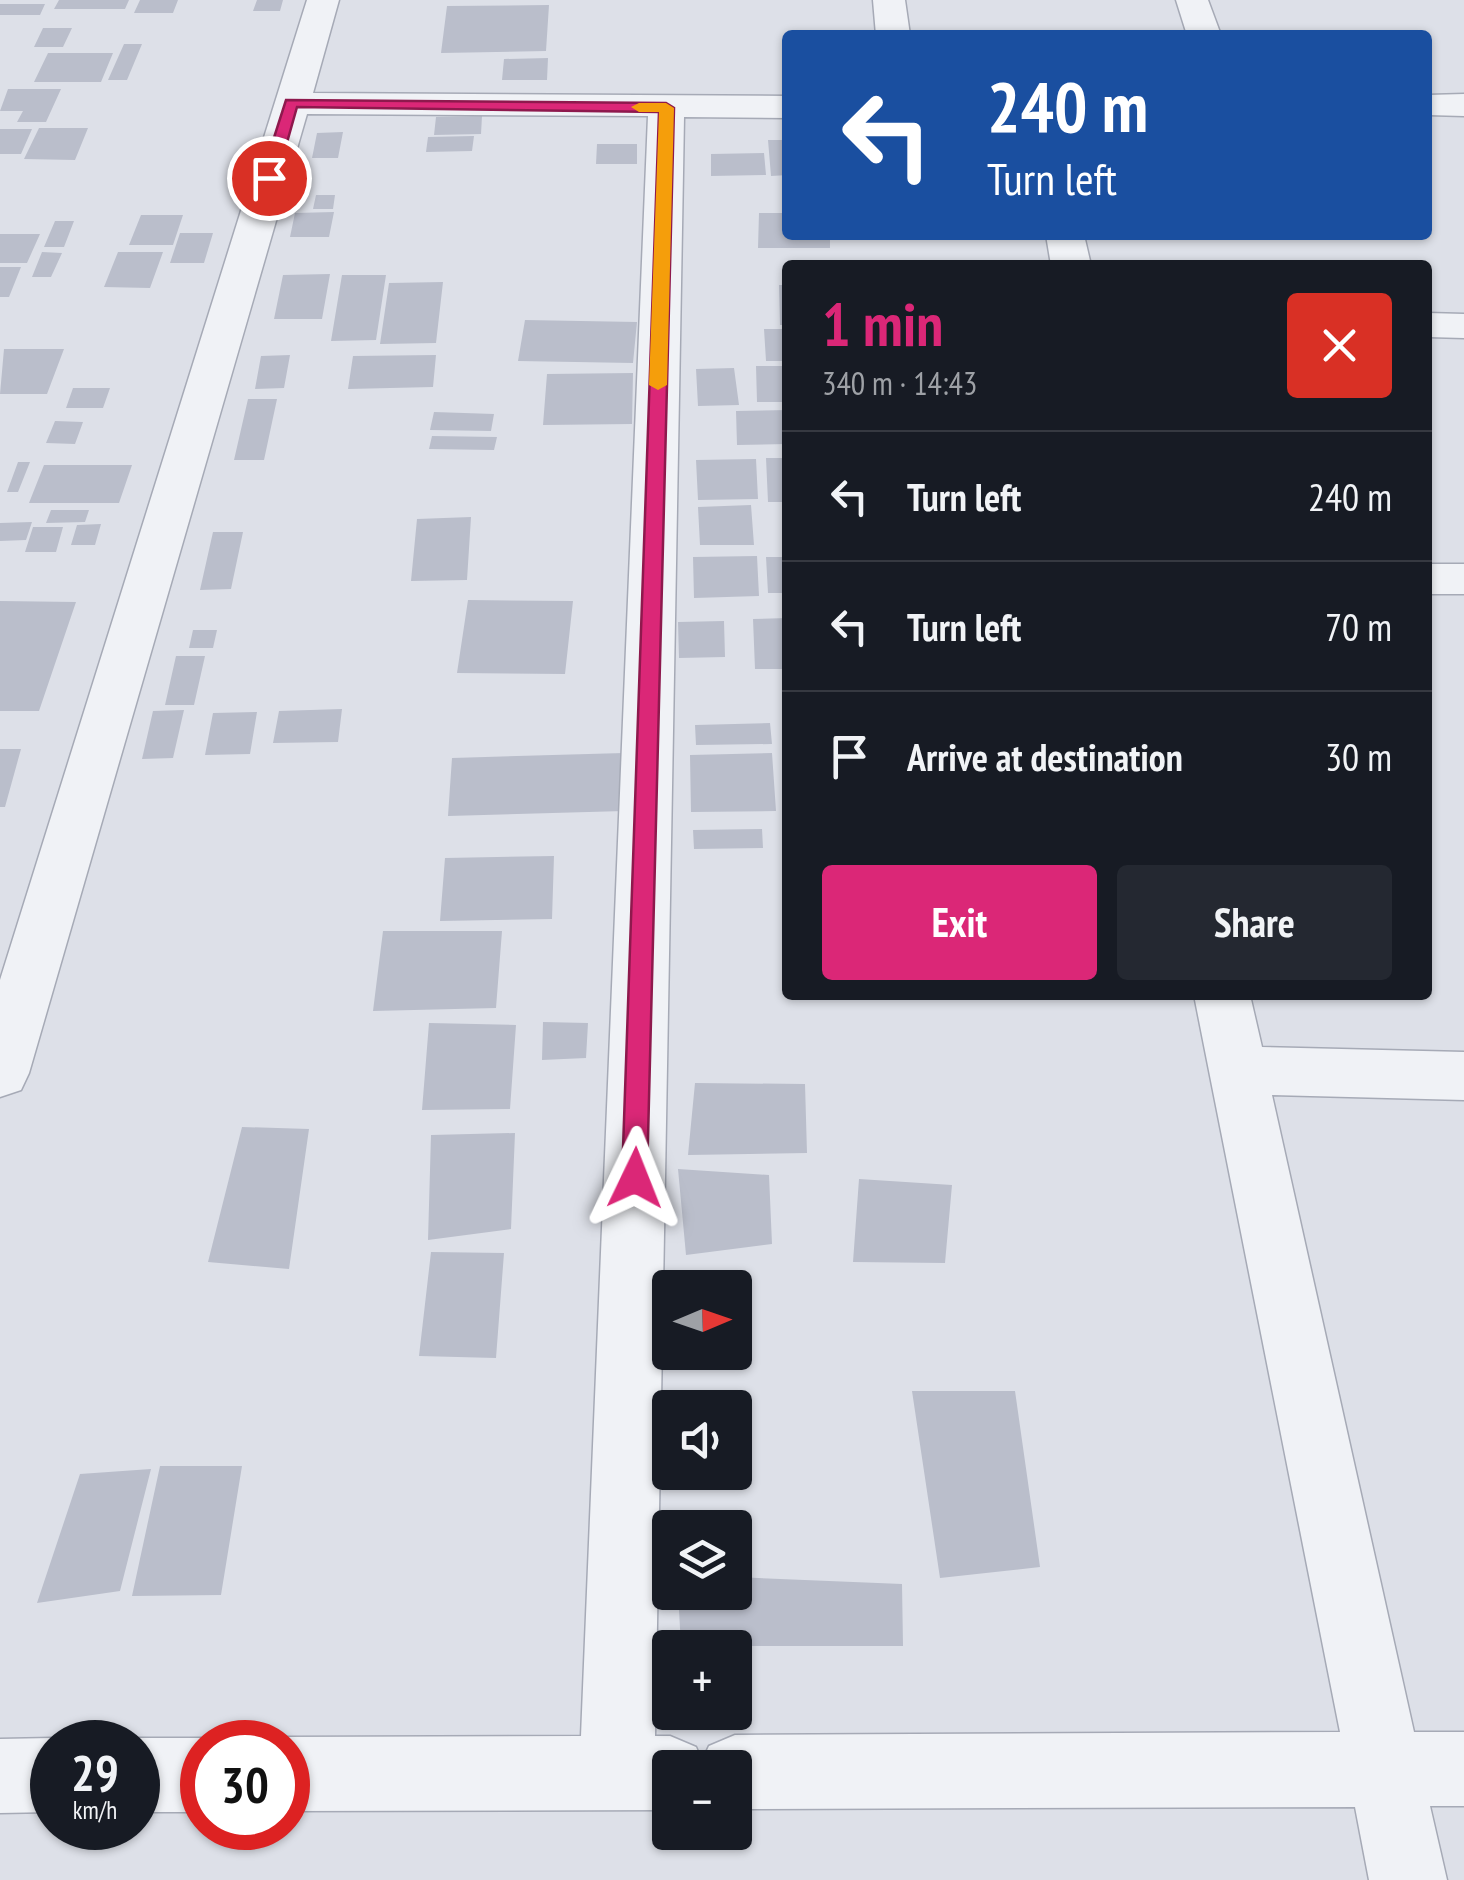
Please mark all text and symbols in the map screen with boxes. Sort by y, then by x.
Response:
text: 240 m [987,61,1148,151]
icon: left [822,70,952,200]
pin [227,136,312,221]
text: Turn left [987,149,1117,207]
icon: arrive [242,151,297,206]
text: 1 min [822,285,943,363]
button: close [1287,293,1392,398]
text: 340 m · 14:43 [822,362,977,404]
icon: left [822,469,877,524]
text: Turn left [907,472,1021,521]
text: 240 m [1308,472,1392,521]
icon: left [822,599,877,654]
text: Turn left [907,602,1021,651]
text: 70 m [1325,602,1392,651]
icon: arrive [822,729,877,784]
text: Arrive at destination [907,732,1183,781]
text: 30 m [1325,732,1392,781]
button: Exit [822,865,1097,980]
button: Share [1117,865,1392,980]
position arrow [583,1126,687,1230]
north arrow [652,1270,752,1370]
map controls [652,1270,752,1850]
button: sound [652,1390,752,1490]
button: layers [652,1510,752,1610]
button: + [652,1630,752,1730]
speed limit sign: 30 [180,1720,310,1850]
text: 29 [71,1740,119,1805]
button: − [652,1750,752,1850]
text: km/h [73,1794,117,1826]

